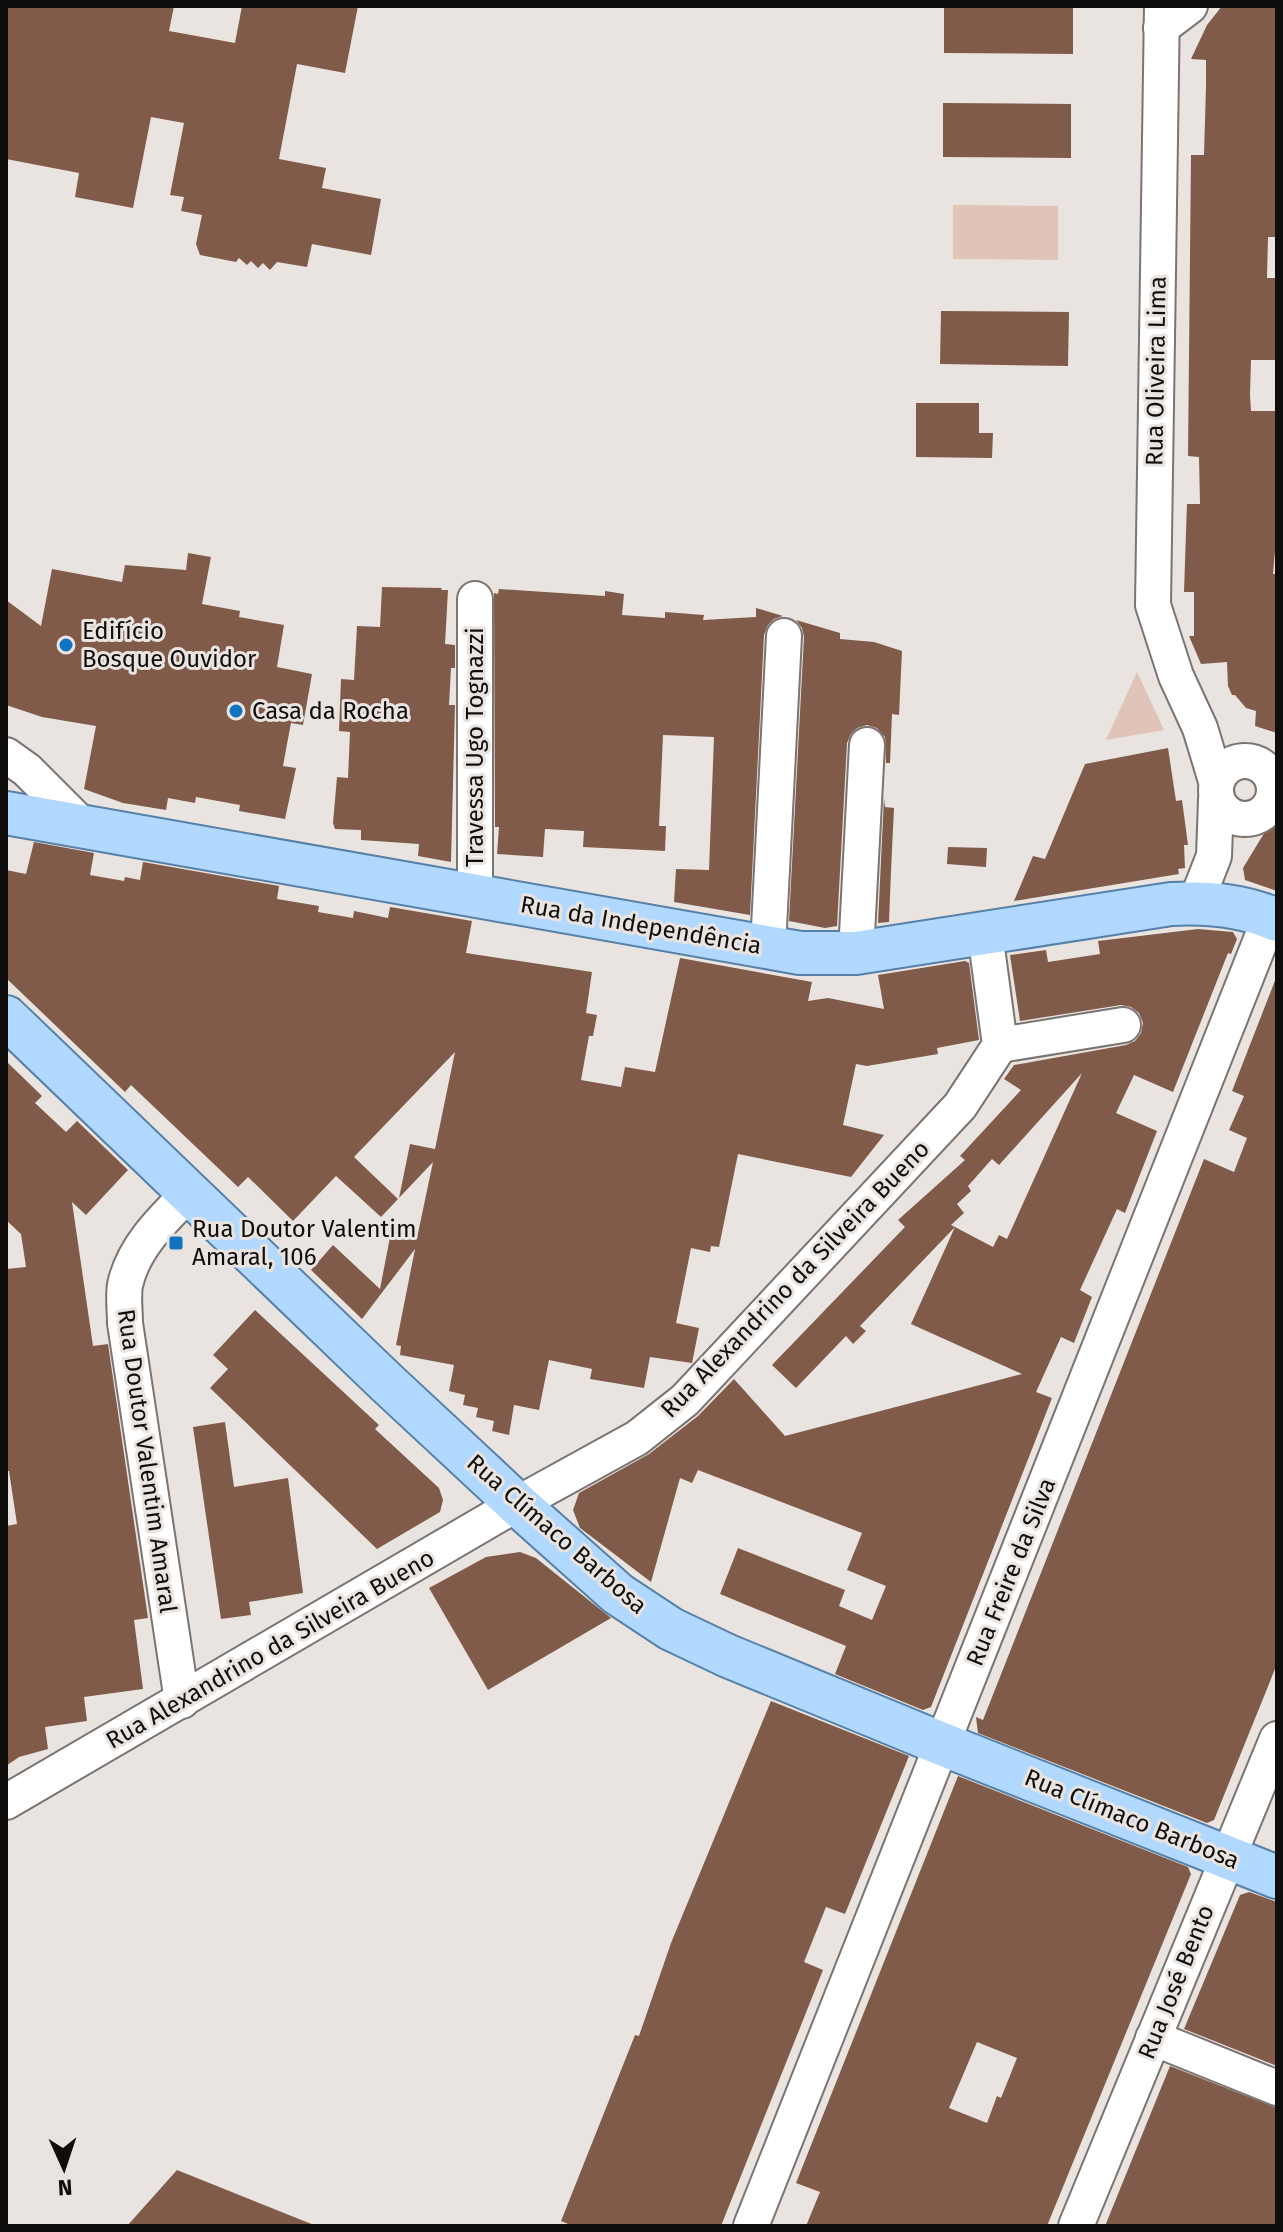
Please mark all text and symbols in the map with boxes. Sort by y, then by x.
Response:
street label: Rua Oliveira Lima [1140,276,1172,466]
place label: Edifício Bosque Ouvidor [82,617,257,673]
street label: Travessa Ugo Tognazzi [461,627,489,867]
marker: Edifício Bosque Ouvidor [57,636,75,654]
place label: Casa da Rocha [252,697,409,725]
marker: Casa da Rocha [227,702,245,720]
street label: Rua da Independência [518,890,764,960]
street label: Rua Alexandrino da Silveira Bueno [655,1135,935,1423]
place label: Rua Doutor Valentim Amaral, 106 [192,1215,417,1271]
marker: Rua Doutor Valentim Amaral, 106 [167,1234,185,1252]
street label: Rua Doutor Valentim Amaral [112,1307,182,1615]
street label: Rua Clímaco Barbosa [461,1448,653,1620]
street label: Rua Freire da Silva [961,1474,1061,1670]
street label: Rua Alexandrino da Silveira Bueno [101,1543,439,1755]
street label: Rua Clímaco Barbosa [1021,1763,1243,1875]
street label: Rua José Bento [1132,1901,1220,2063]
north arrow [24,2128,104,2208]
text: N [57,2174,73,2201]

